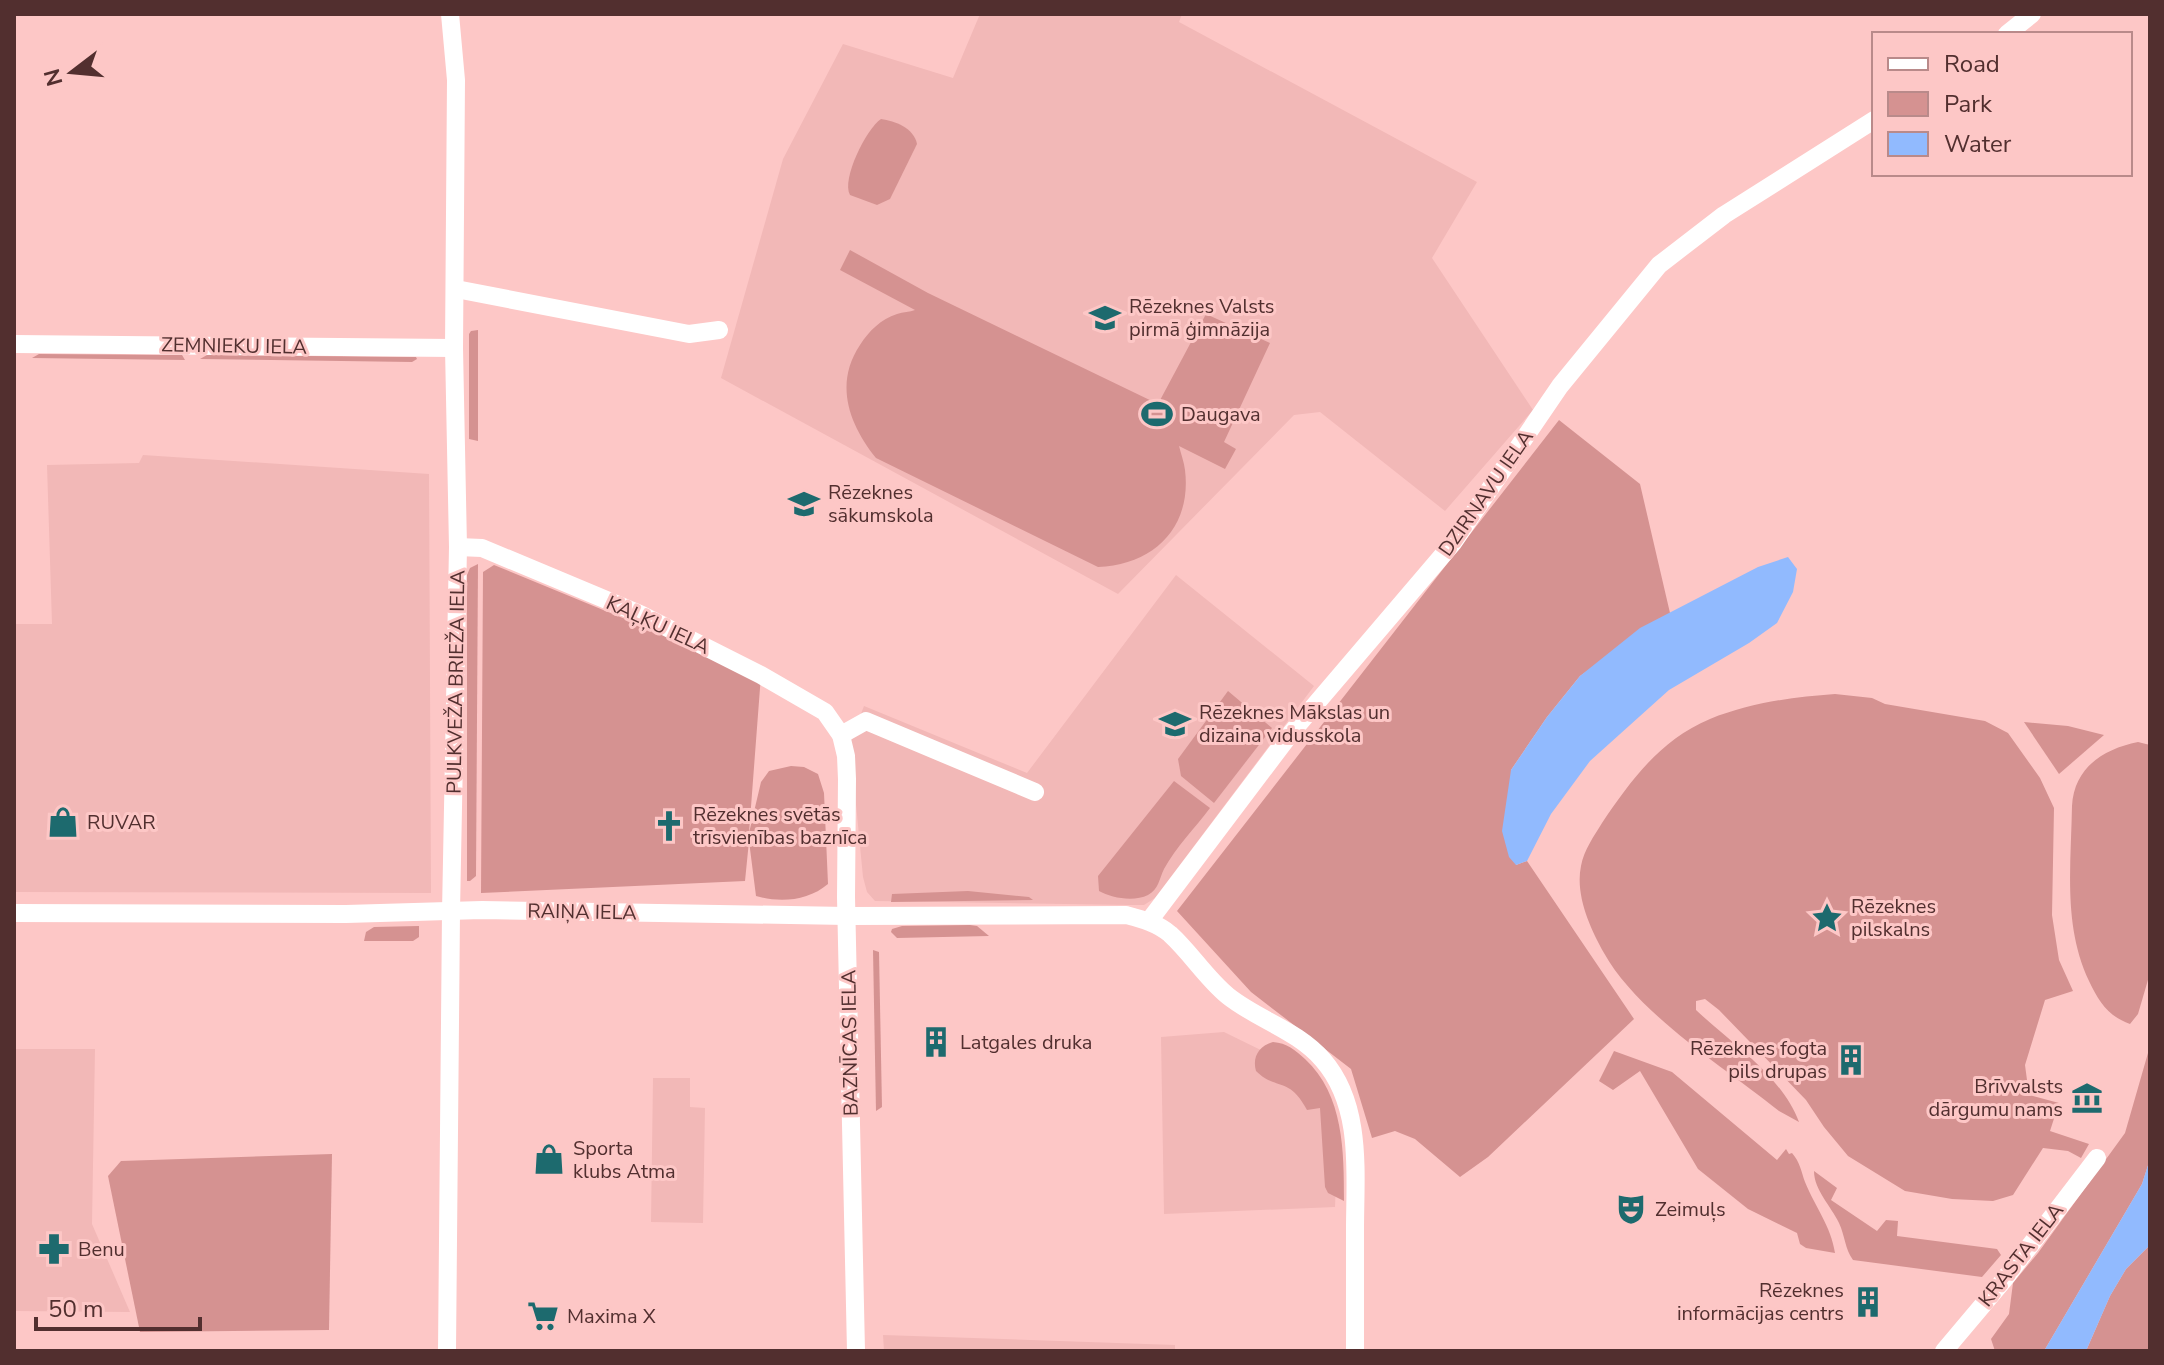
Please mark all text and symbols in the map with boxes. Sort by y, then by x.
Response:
north arrow [32,32,112,112]
legend [1872,32,2132,176]
text: Road [1944,48,2000,80]
text: N [37,65,70,89]
text: Park [1944,88,1993,120]
text: Water [1944,128,2012,160]
place label: Rēzeknes Valsts pirmā ģimnāzija [1129,293,1274,343]
school or university icon: Rēzeknes Valsts pirmā ģimnāzija [1088,301,1122,335]
street label: ZEMNIEKU IELA [161,331,308,361]
sports icon: Daugava [1140,397,1174,431]
place label: Daugava [1181,401,1261,428]
street label: DZIRNAVU IELA [1432,424,1540,562]
place label: Rēzeknes sākumskola [828,479,934,529]
school or university icon: Rēzeknes sākumskola [787,487,821,521]
street label: PULKVEŽA BRIEŽA IELA [441,569,471,794]
street label: KAĻĶU IELA [602,589,714,661]
place label: Rēzeknes Mākslas un dizaina vidusskola [1199,699,1390,749]
school or university icon: Rēzeknes Mākslas un dizaina vidusskola [1158,707,1192,741]
place label: Rēzeknes svētās trīsvienības baznīca [693,801,867,851]
shop icon: RUVAR [46,805,80,839]
place label: RUVAR [87,809,156,836]
church icon: Rēzeknes svētās trīsvienības baznīca [652,809,686,843]
place label: Rēzeknes pilskalns [1851,893,1936,943]
street label: RAIŅA IELA [527,898,637,926]
place icon: Rēzeknes pilskalns [1810,901,1844,935]
street label: BAZNĪCAS IELA [835,969,865,1116]
building icon: Latgales druka [919,1025,953,1059]
place label: Latgales druka [960,1029,1092,1056]
place label: Rēzeknes fogta pils drupas [1690,1035,1827,1085]
building icon: Rēzeknes fogta pils drupas [1834,1043,1868,1077]
place label: Brīvvalsts dārgumu nams [1929,1073,2063,1123]
museum icon: Brīvvalsts dārgumu nams [2070,1081,2104,1115]
place label: Sporta klubs Atma [573,1135,676,1185]
shop icon: Sporta klubs Atma [532,1142,566,1176]
theatre icon: Zeimuļs [1614,1192,1648,1226]
place label: Zeimuļs [1655,1196,1726,1223]
street label: KRASTA IELA [1972,1197,2070,1312]
pharmacy icon: Benu [37,1232,71,1266]
place label: Benu [78,1236,125,1263]
place label: Rēzeknes informācijas centrs [1677,1277,1844,1327]
scale bar [36,1281,200,1331]
building icon: Rēzeknes informācijas centrs [1851,1285,1885,1319]
text: 50 m [48,1293,104,1325]
supermarket icon: Maxima X [526,1299,560,1333]
place label: Maxima X [567,1303,656,1330]

